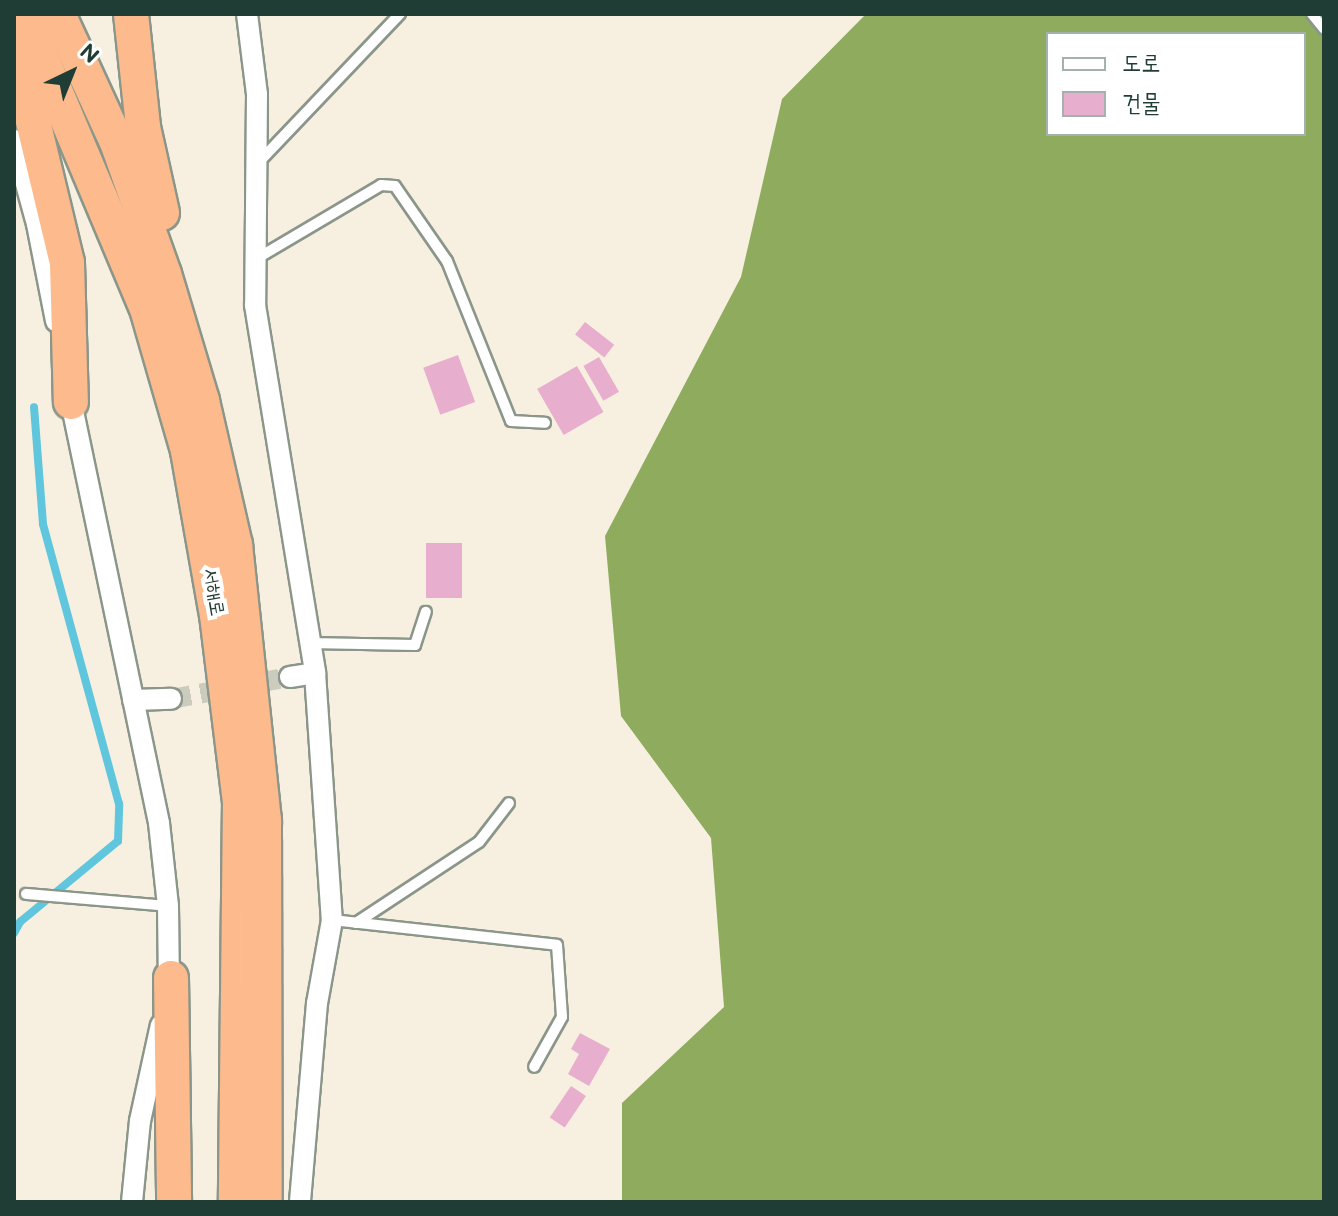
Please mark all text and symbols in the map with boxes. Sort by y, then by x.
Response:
north arrow [32,32,112,112]
legend [1046,32,1306,136]
text: N [73,39,104,70]
text: 도로 [1122,49,1161,78]
text: 건물 [1122,89,1161,118]
street label: 서해로 [197,566,229,618]

